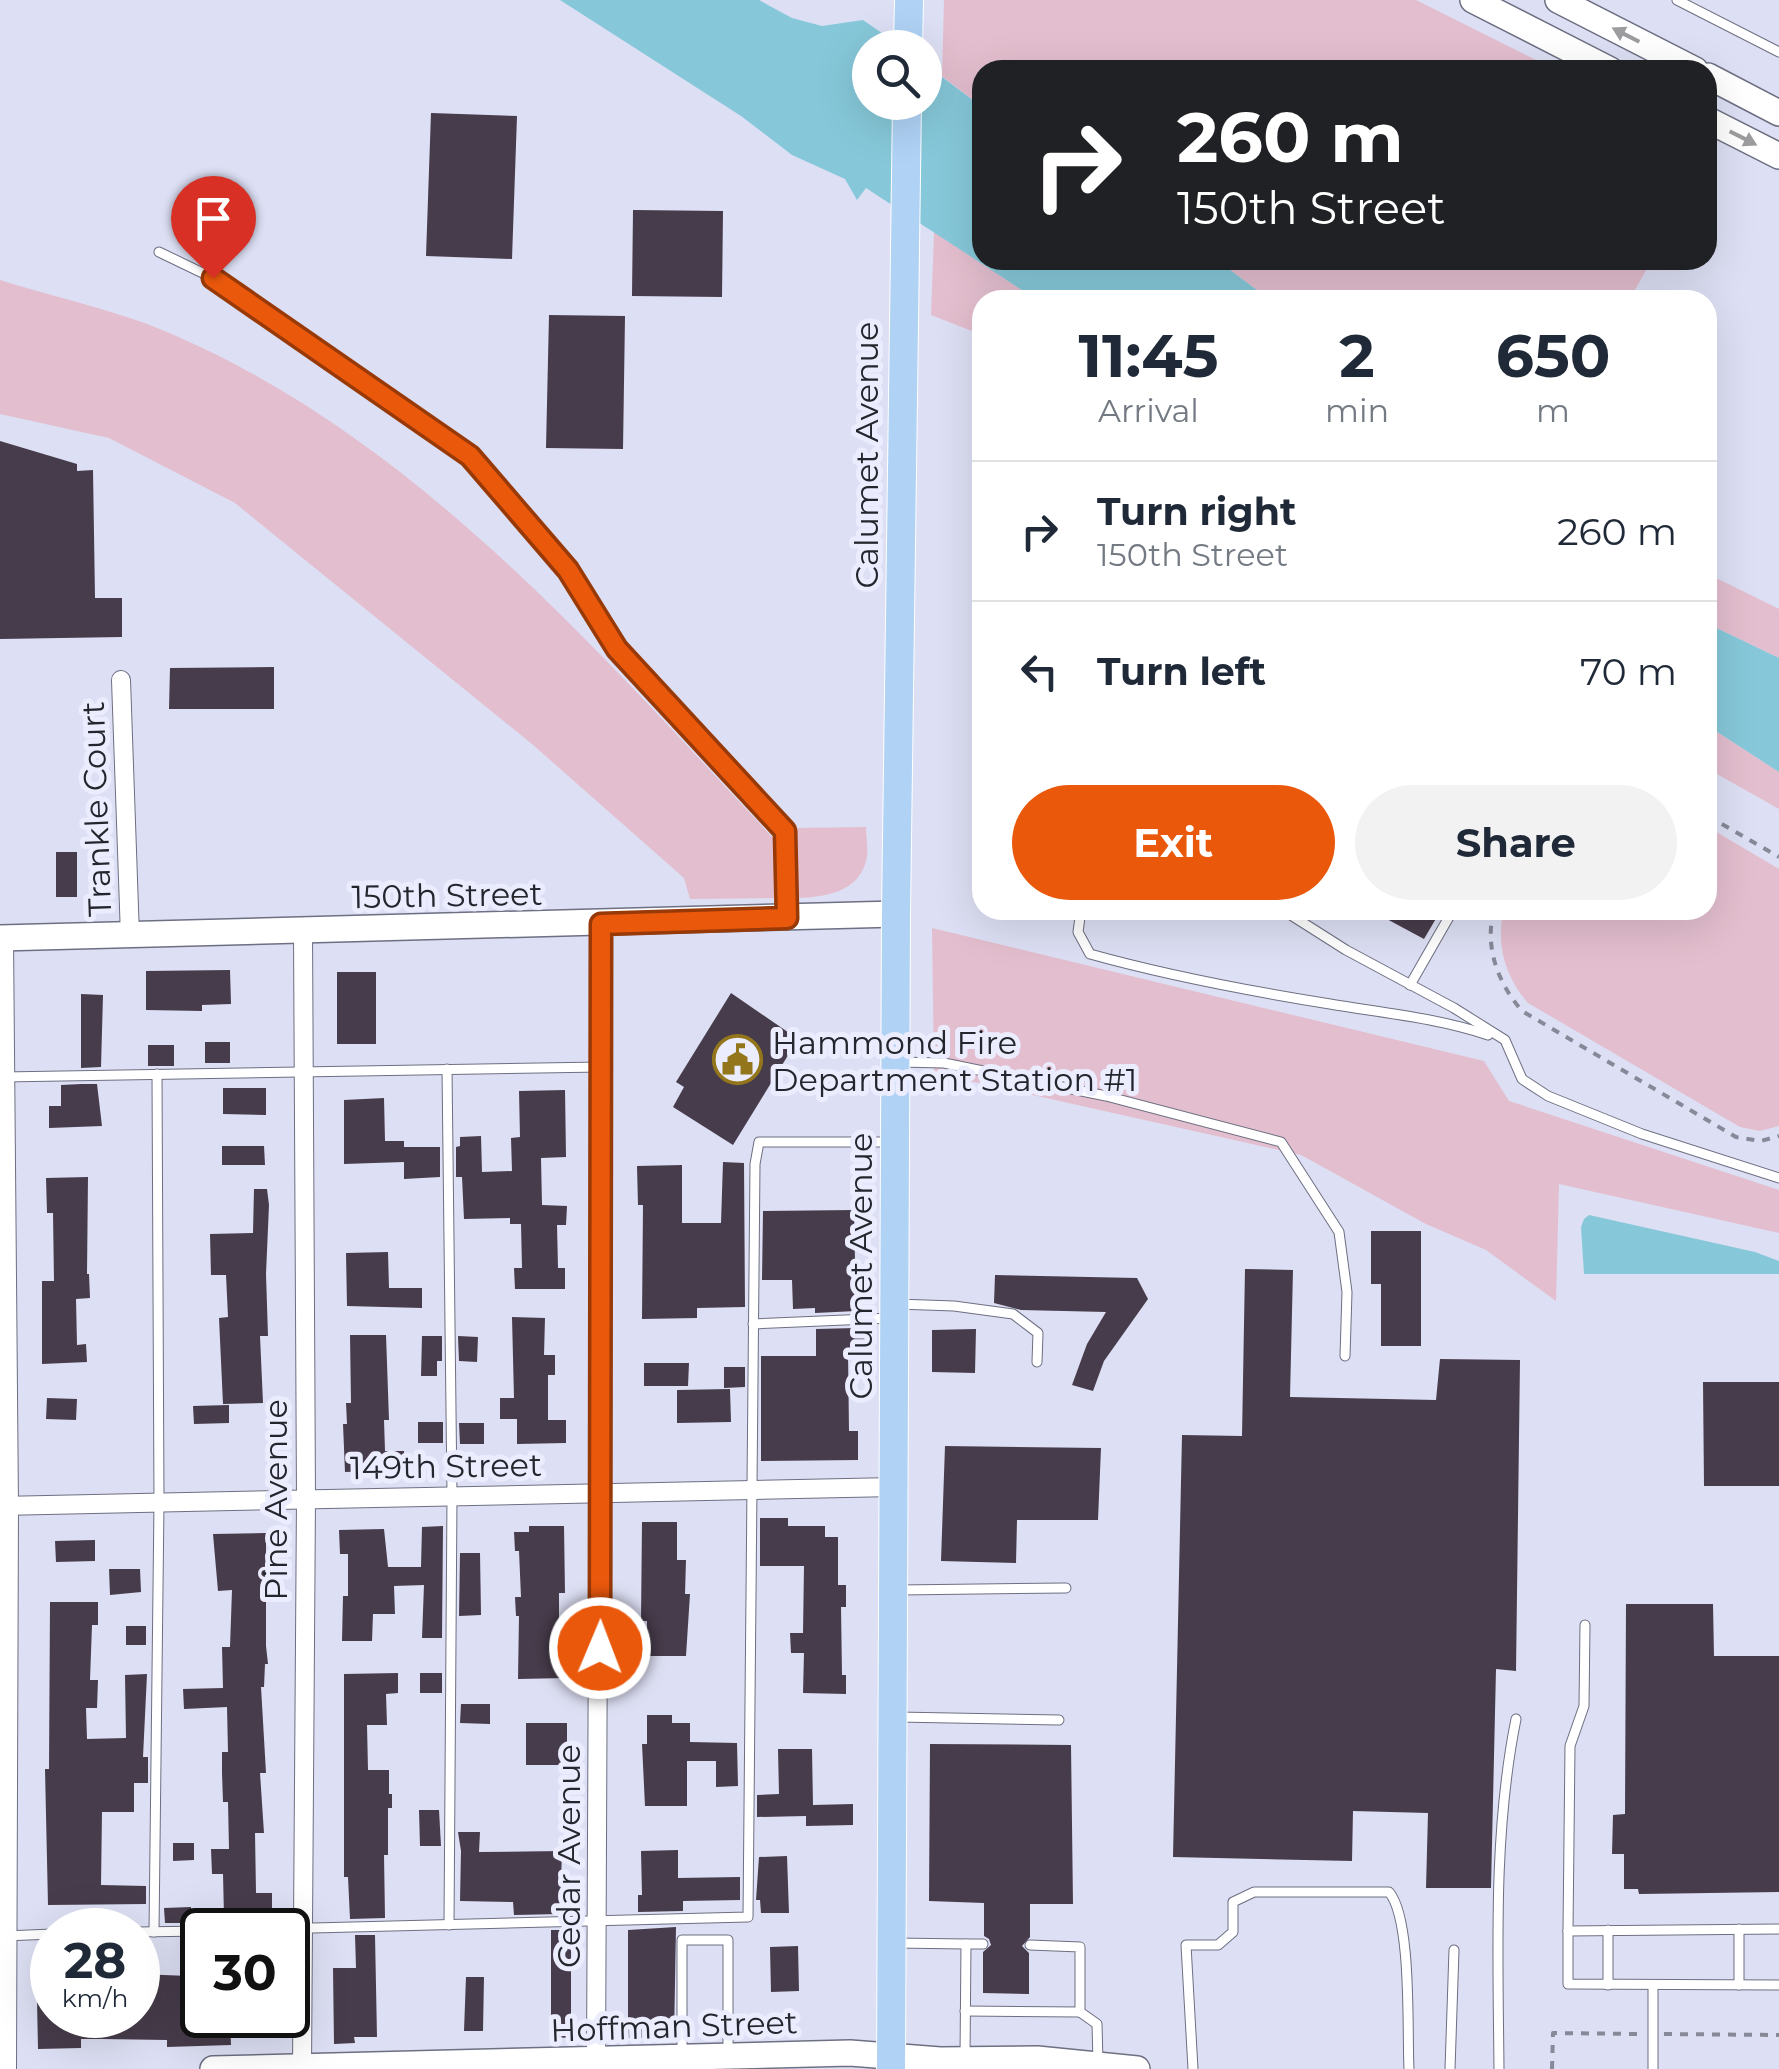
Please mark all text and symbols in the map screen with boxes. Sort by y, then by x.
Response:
one-way arrow [1612,27,1641,44]
map controls [852,30,942,120]
button: search [852,30,942,120]
text: 260 m [1177,94,1404,180]
icon: right [1012,100,1142,230]
one-way arrow [1729,129,1758,146]
pin [171,176,256,279]
text: 150th Street [1177,180,1445,235]
icon: arrive [186,191,241,246]
text: 11:45 [1079,319,1218,392]
text: 2 [1339,319,1375,392]
text: 650 [1496,319,1610,392]
street label: Calumet Avenue [847,322,886,588]
text: Arrival [1098,391,1199,430]
text: min [1325,391,1389,430]
text: m [1536,391,1570,430]
text: Turn right [1097,488,1296,535]
icon: right [1012,504,1067,559]
text: 260 m [1557,508,1677,555]
text: 150th Street [1097,535,1288,574]
icon: left [1012,644,1067,699]
text: Turn left [1097,648,1266,695]
text: 70 m [1580,648,1677,695]
street label: Trankle Court [73,701,119,917]
button: Exit [1012,785,1335,900]
button: Share [1355,785,1677,900]
street label: 150th Street [351,874,543,916]
place label: Hammond Fire Department Station #1 [772,1023,1137,1099]
public building icon: Hammond Fire Department Station #1 [711,1034,763,1086]
street label: Calumet Avenue [841,1133,880,1399]
street label: Pine Avenue [256,1399,295,1601]
street label: 149th Street [350,1445,542,1487]
position arrow [548,1596,652,1700]
street label: Cedar Avenue [549,1744,588,1968]
speed limit sign: 30 [180,1908,310,2038]
text: 28 [64,1930,126,1991]
text: km/h [62,1983,128,2013]
street label: Hoffman Street [550,2002,798,2050]

